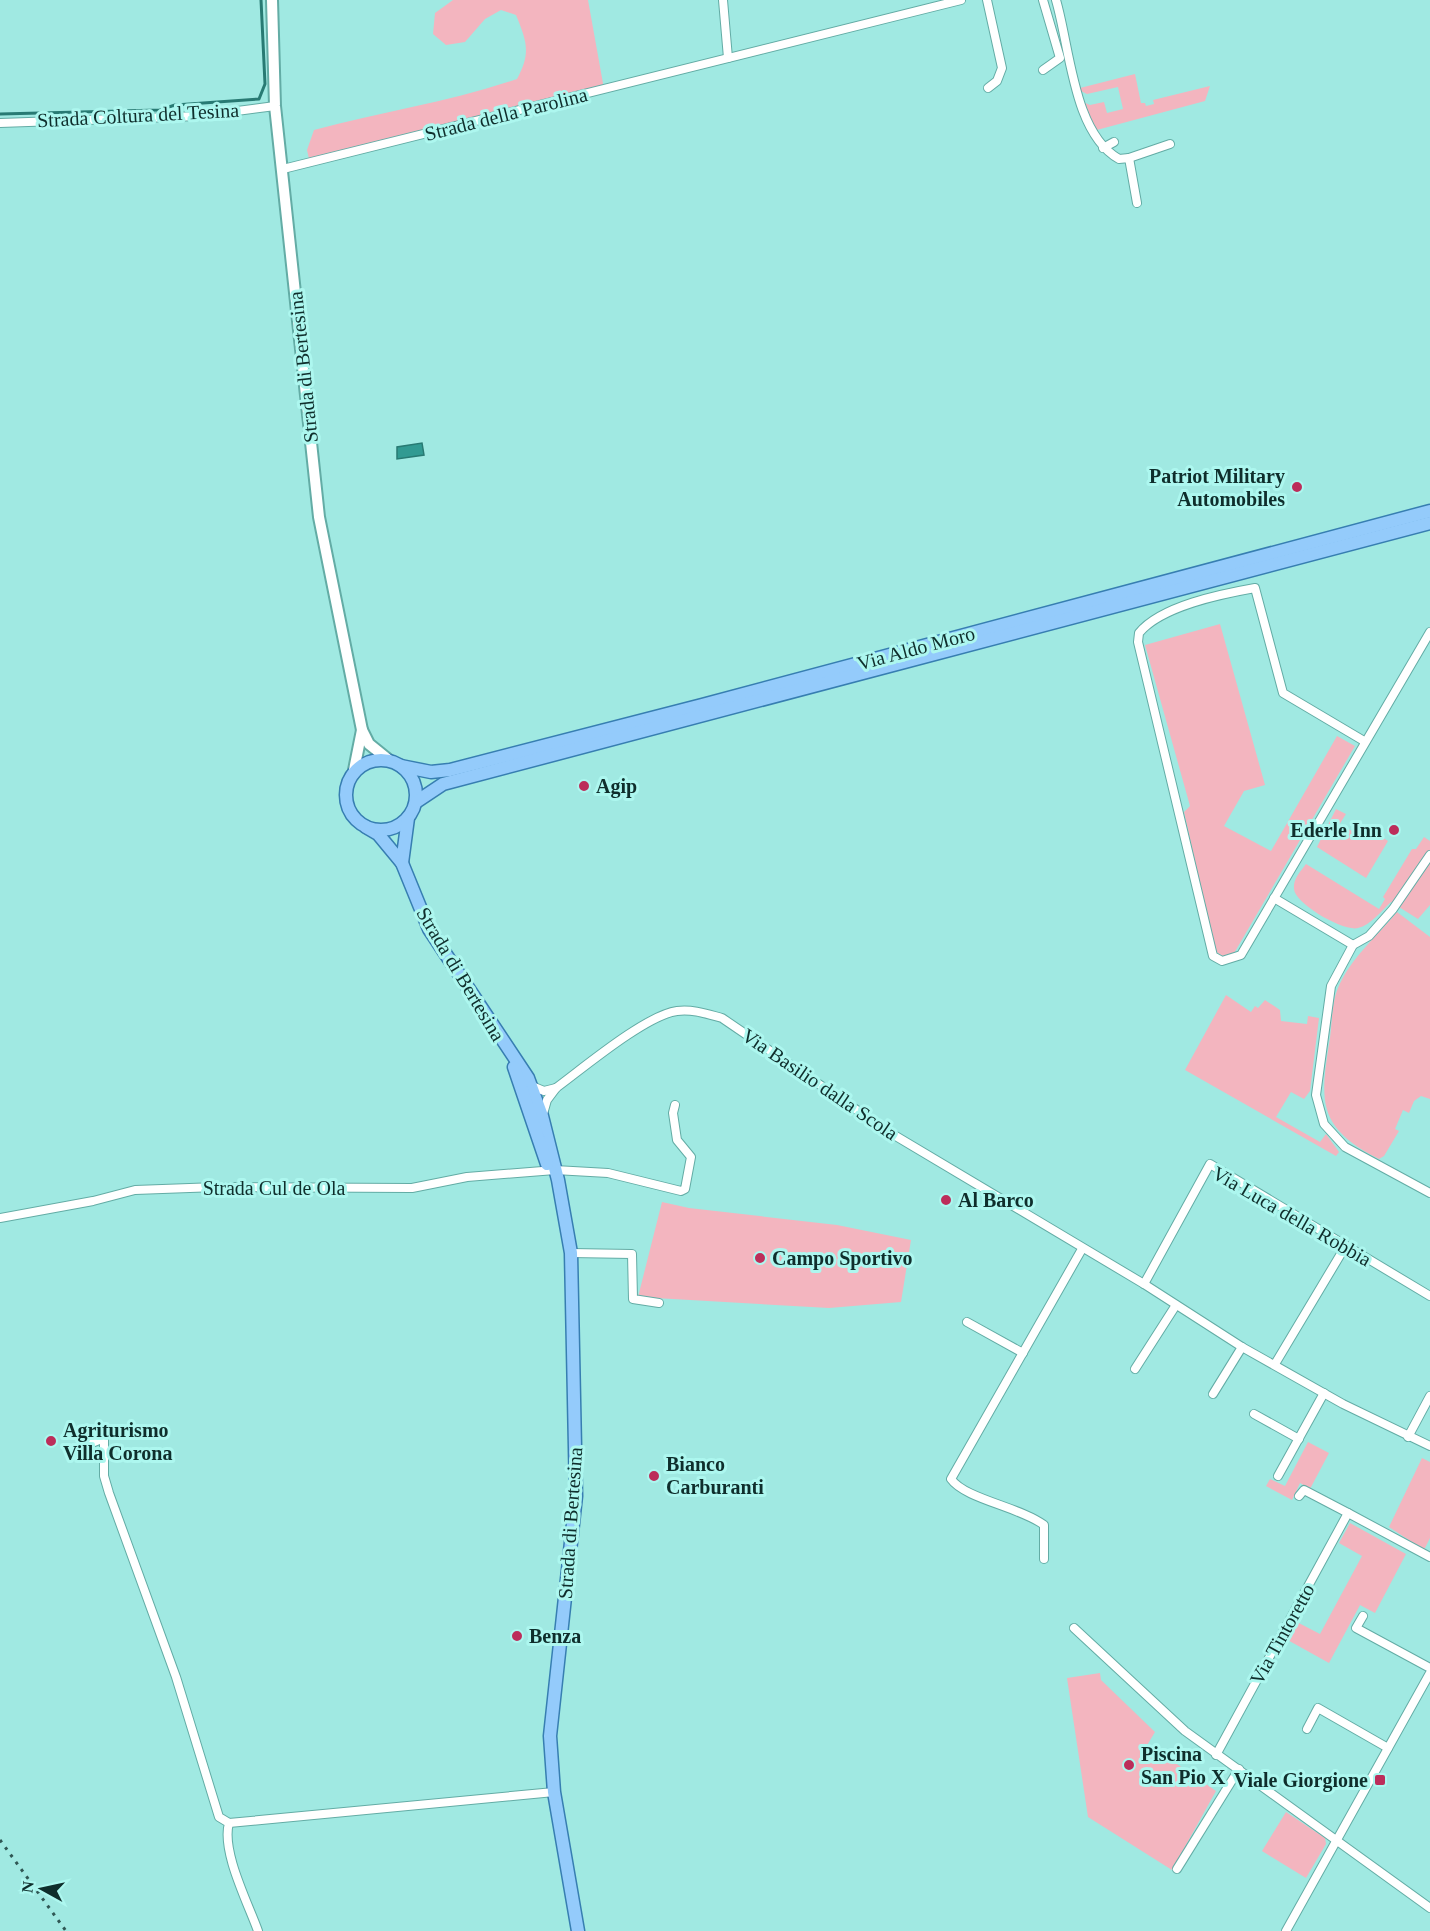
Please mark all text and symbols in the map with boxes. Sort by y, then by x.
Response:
street label: Strada della Parolina [423,83,590,145]
street label: Strada Coltura del Tesina [37,99,240,131]
street label: Strada di Bertesina [284,290,322,444]
place label: Patriot Military Automobiles [1149,465,1285,510]
marker: Patriot Military Automobiles [1290,480,1304,494]
street label: Via Aldo Moro [855,622,977,674]
place label: Agip [596,775,637,798]
marker: Agip [577,779,591,793]
place label: Ederle Inn [1290,819,1382,841]
marker: Ederle Inn [1387,823,1401,837]
street label: Strada di Bertesina [412,903,510,1045]
street label: Via Basilio dalla Scola [738,1024,902,1144]
street label: Via Luca della Robbia [1209,1162,1375,1270]
street label: Strada Cul de Ola [203,1177,345,1199]
place label: Al Barco [958,1189,1034,1211]
marker: Al Barco [939,1193,953,1207]
place label: Campo Sportivo [772,1247,913,1270]
marker: Campo Sportivo [753,1251,767,1265]
place label: Agriturismo Villa Corona [63,1419,172,1464]
marker: Agriturismo Villa Corona [44,1434,58,1448]
street label: Strada di Bertesina [554,1446,586,1600]
place label: Bianco Carburanti [666,1453,764,1498]
marker: Bianco Carburanti [647,1469,661,1483]
street label: Via Tintoretto [1245,1580,1319,1688]
place label: Benza [529,1625,581,1647]
marker: Benza [510,1629,524,1643]
place label: Piscina San Pio X [1141,1743,1226,1788]
marker: Piscina San Pio X [1122,1758,1136,1772]
place label: Viale Giorgione [1234,1769,1368,1792]
marker: Viale Giorgione [1373,1773,1387,1787]
north arrow [12,1859,72,1919]
text: N [18,1880,37,1894]

